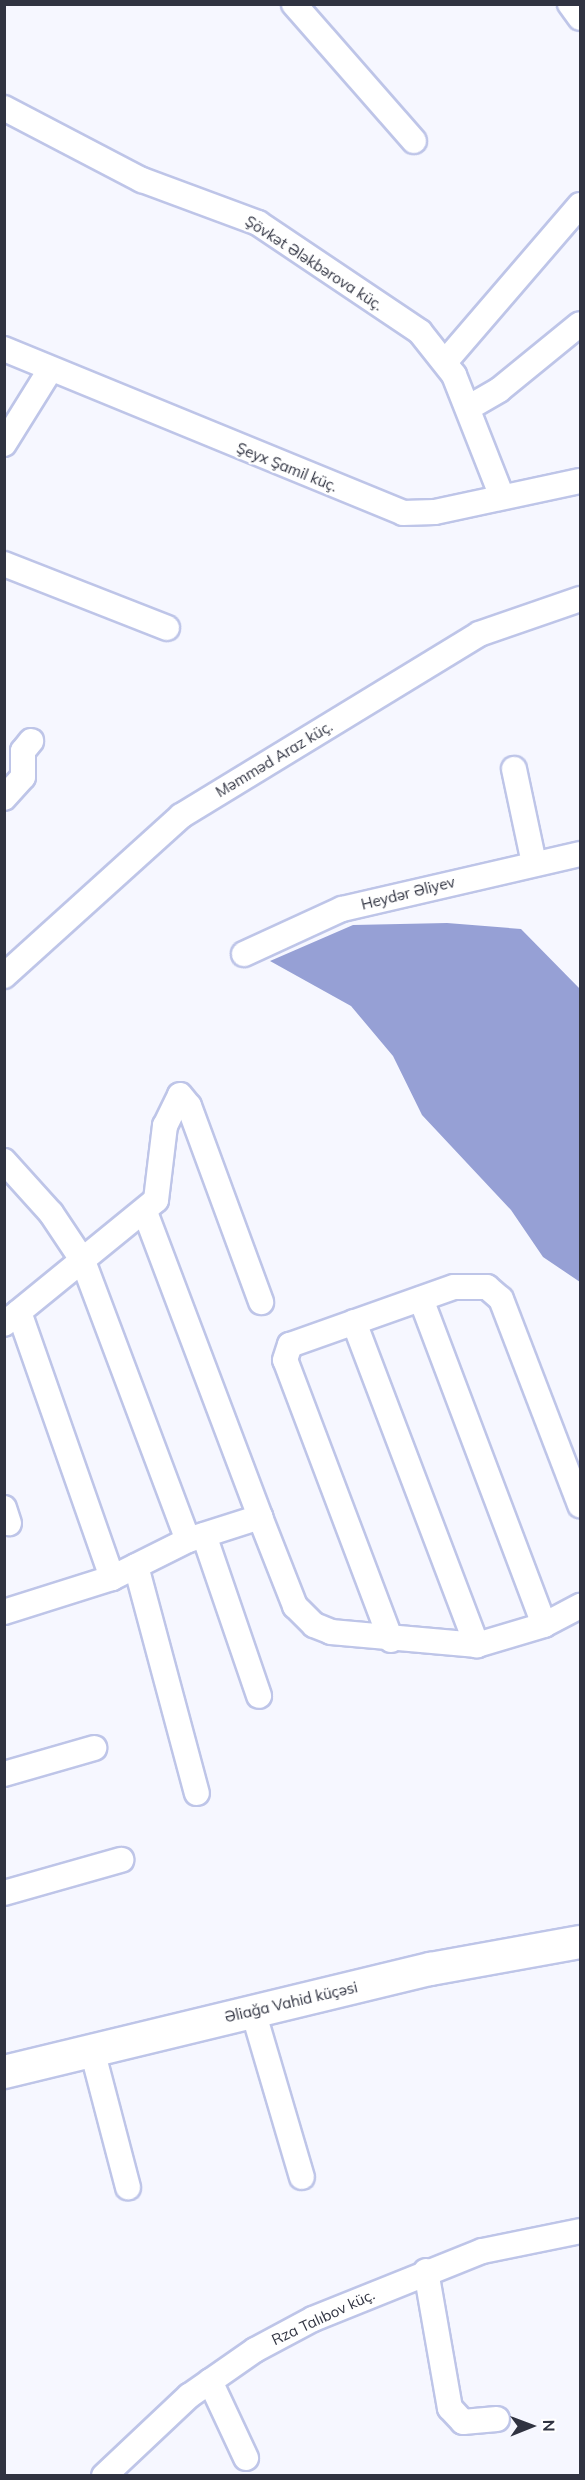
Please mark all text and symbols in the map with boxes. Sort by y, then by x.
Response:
street label: Şövkət Ələkbərova küç. [242,212,386,314]
street label: Şeyx Şamil küç. [234,439,340,495]
street label: Məmməd Araz küç. [212,717,336,801]
street label: Heydər Əliyev [359,873,457,913]
street label: Əliağa Vahid küçəsi [223,1978,359,2026]
street label: Rza Talıbov küç. [269,2285,377,2349]
north arrow [501,2396,561,2456]
text: N [539,2419,559,2432]

